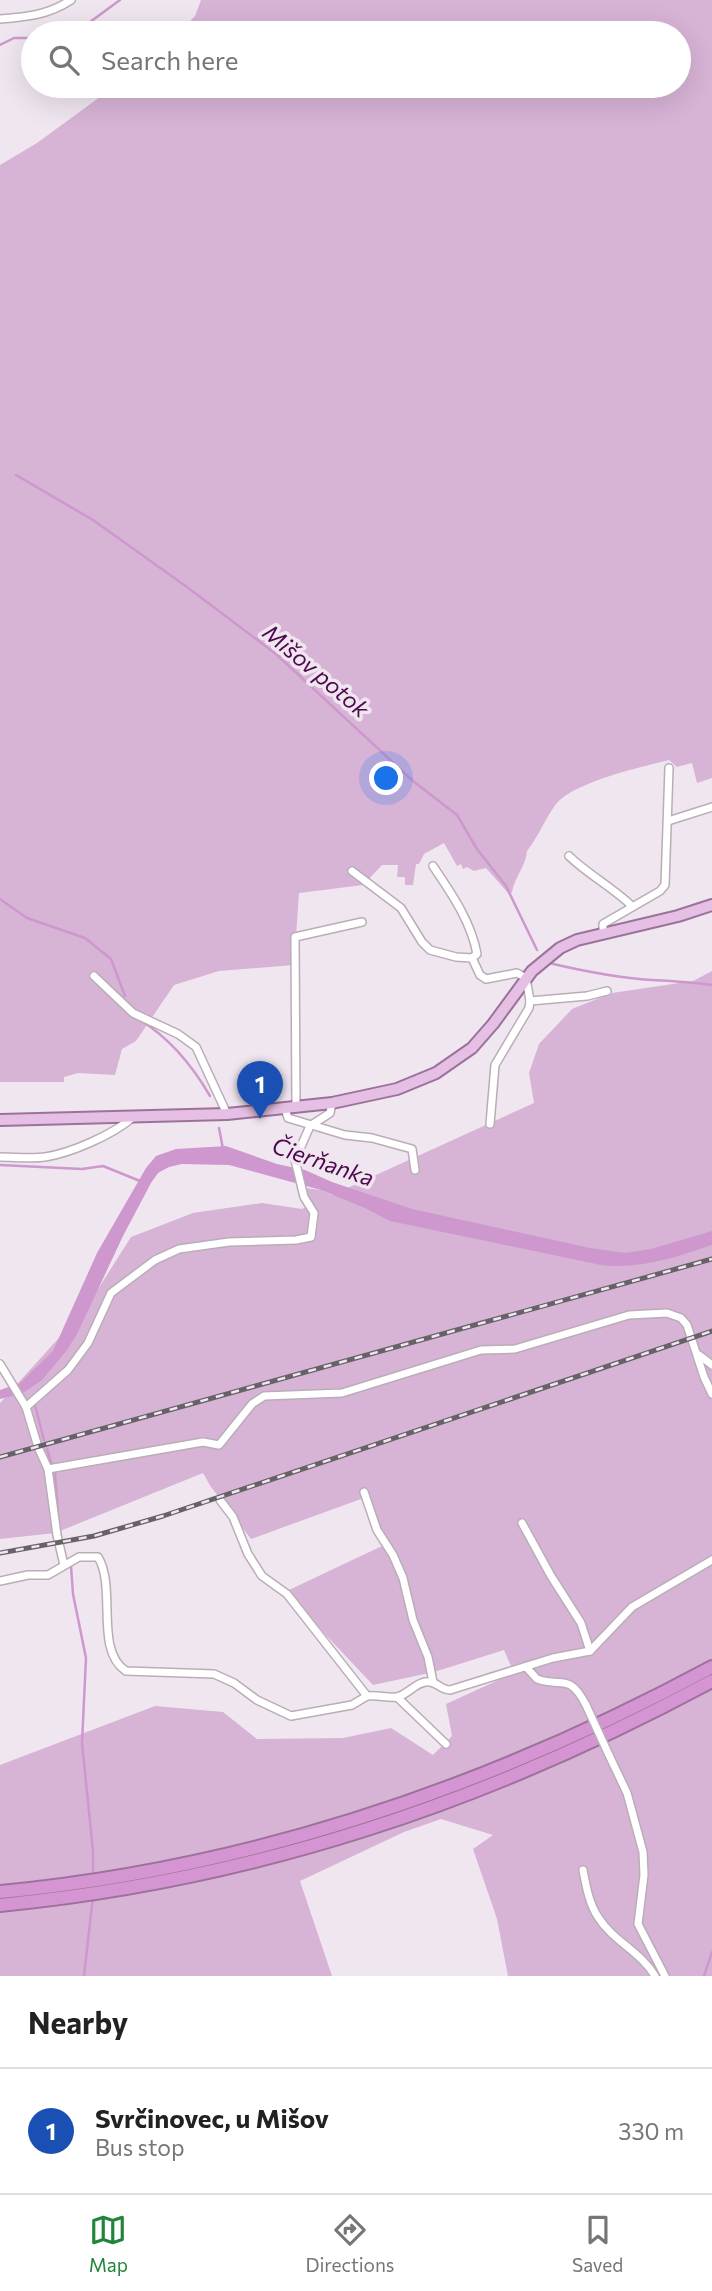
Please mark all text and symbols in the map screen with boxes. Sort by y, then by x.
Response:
search box [21,21,691,98]
icon: search [45,41,83,79]
text: Search here [101,44,239,75]
water label: Mišov potok [258,618,376,723]
your location [369,761,403,795]
pin: 1 [237,1061,283,1119]
water label: Čierňanka [269,1131,378,1192]
text: Nearby [28,2003,128,2040]
text: Svrčinovec, u Mišov [95,2102,329,2133]
text: 1 [46,2117,56,2145]
text: 330 m [618,2117,684,2145]
text: Bus stop [95,2133,185,2161]
tab: Map [89,2211,128,2276]
tab: Directions [305,2211,395,2276]
tab: Saved [572,2211,623,2276]

